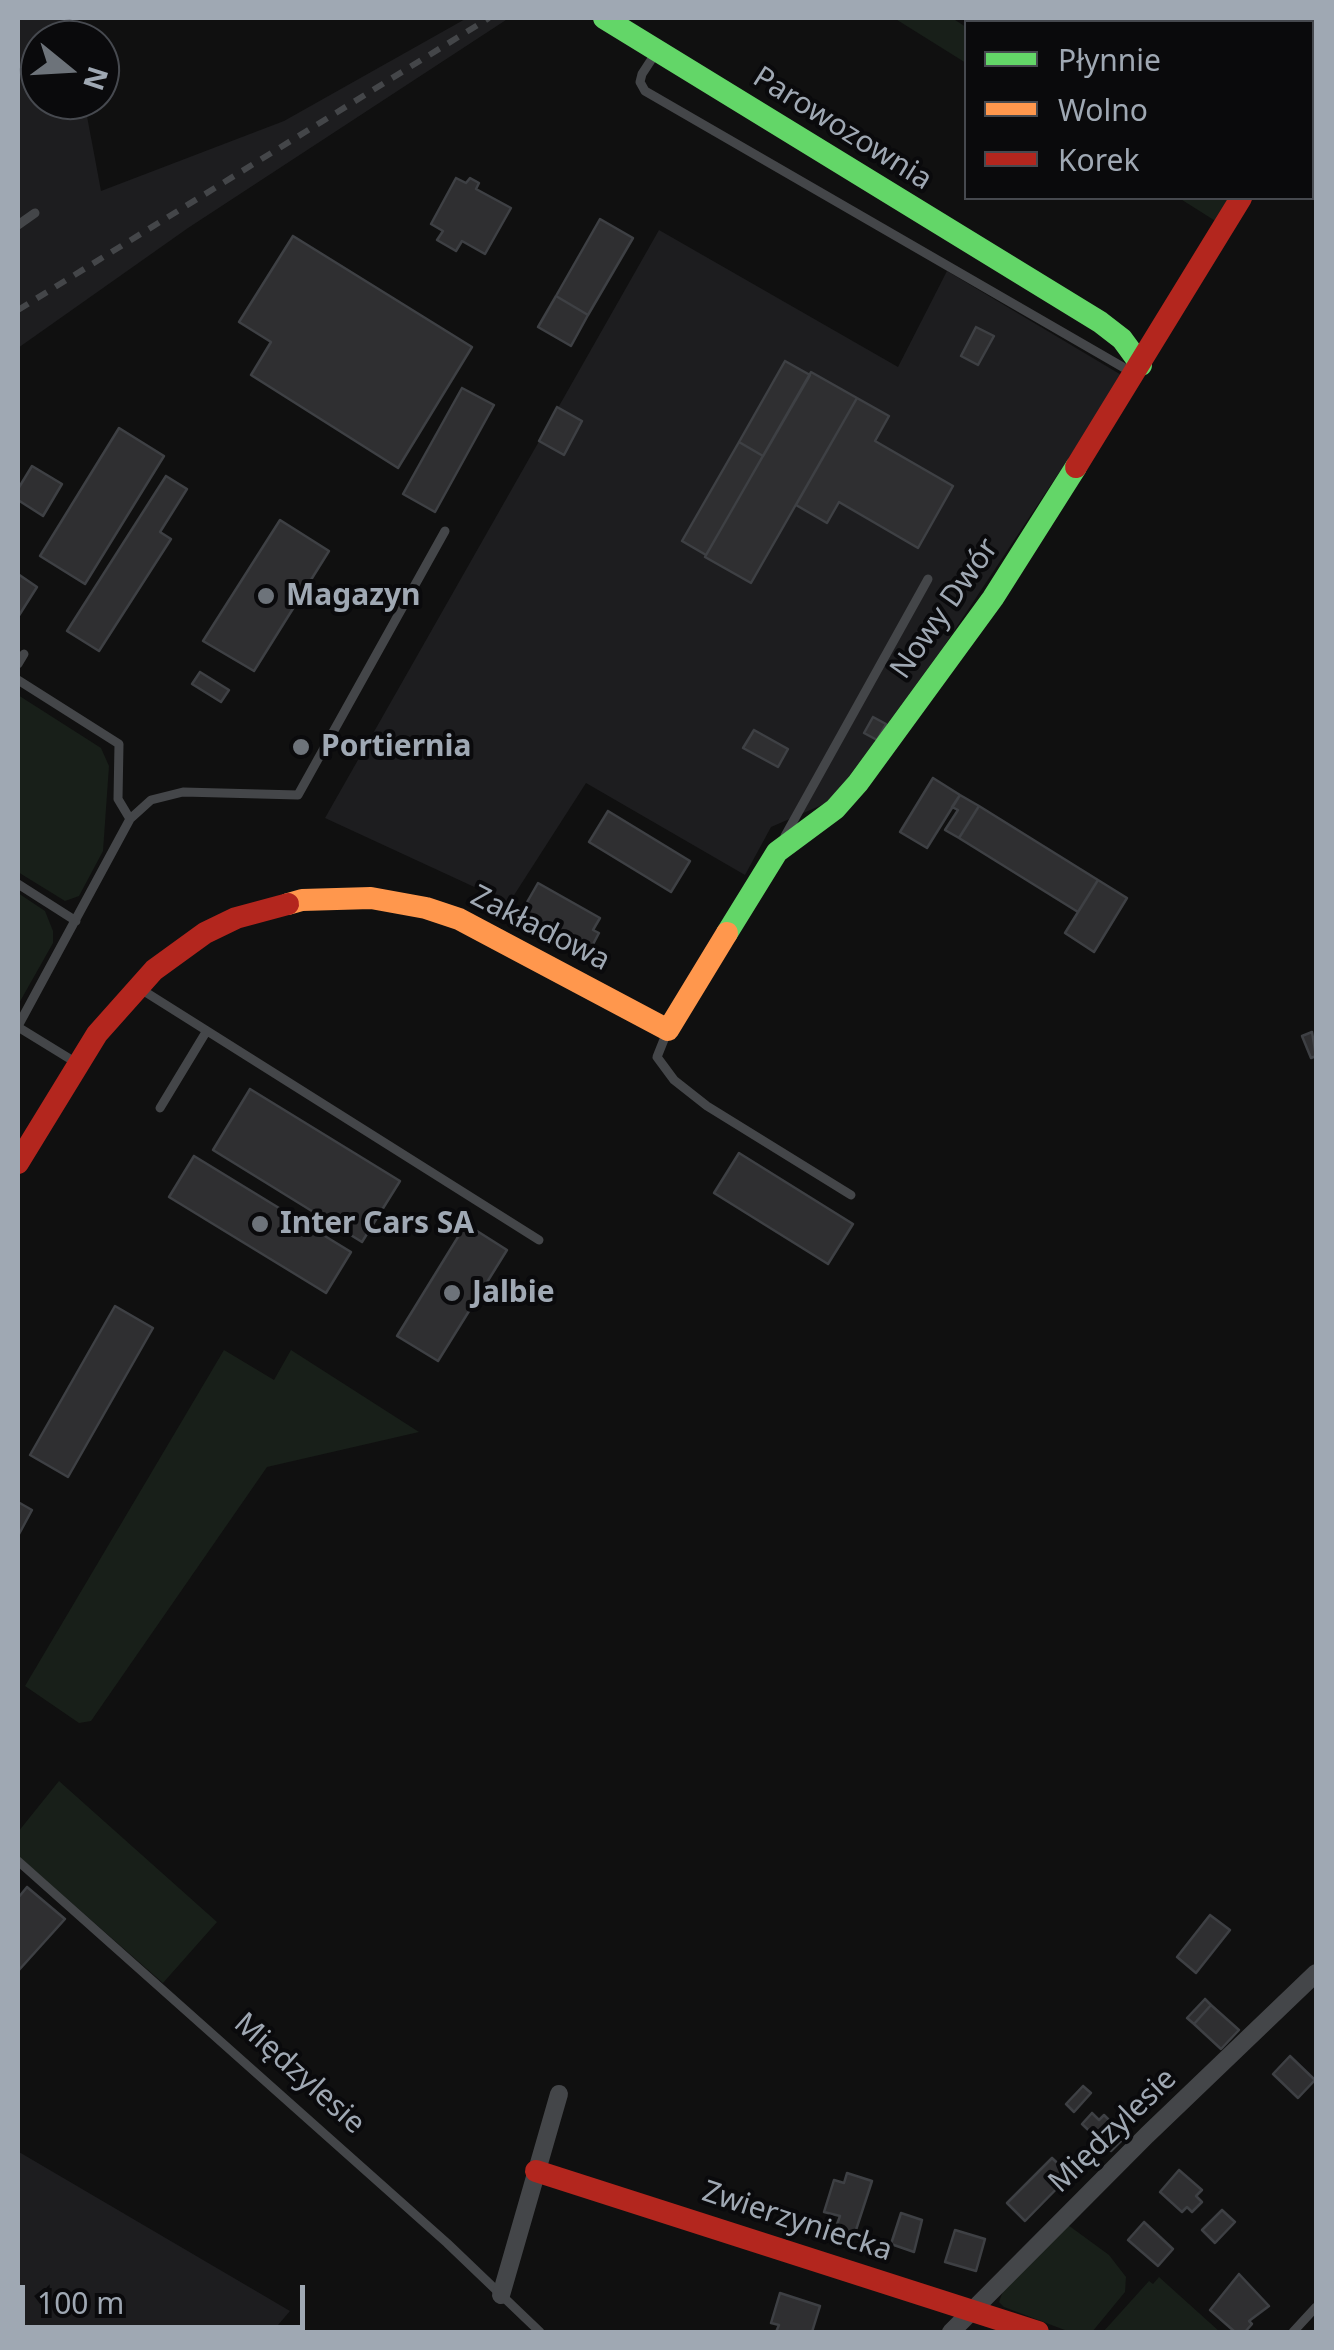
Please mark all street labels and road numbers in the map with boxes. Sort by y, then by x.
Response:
street label: Parowozownia [746,60,938,198]
street label: Nowy Dwór [883,532,1007,686]
street label: Zakładowa [465,879,615,979]
street label: Międzylesie [226,2006,372,2142]
street label: Międzylesie [1042,2061,1184,2201]
street label: Zwierzyniecka [697,2174,897,2270]

